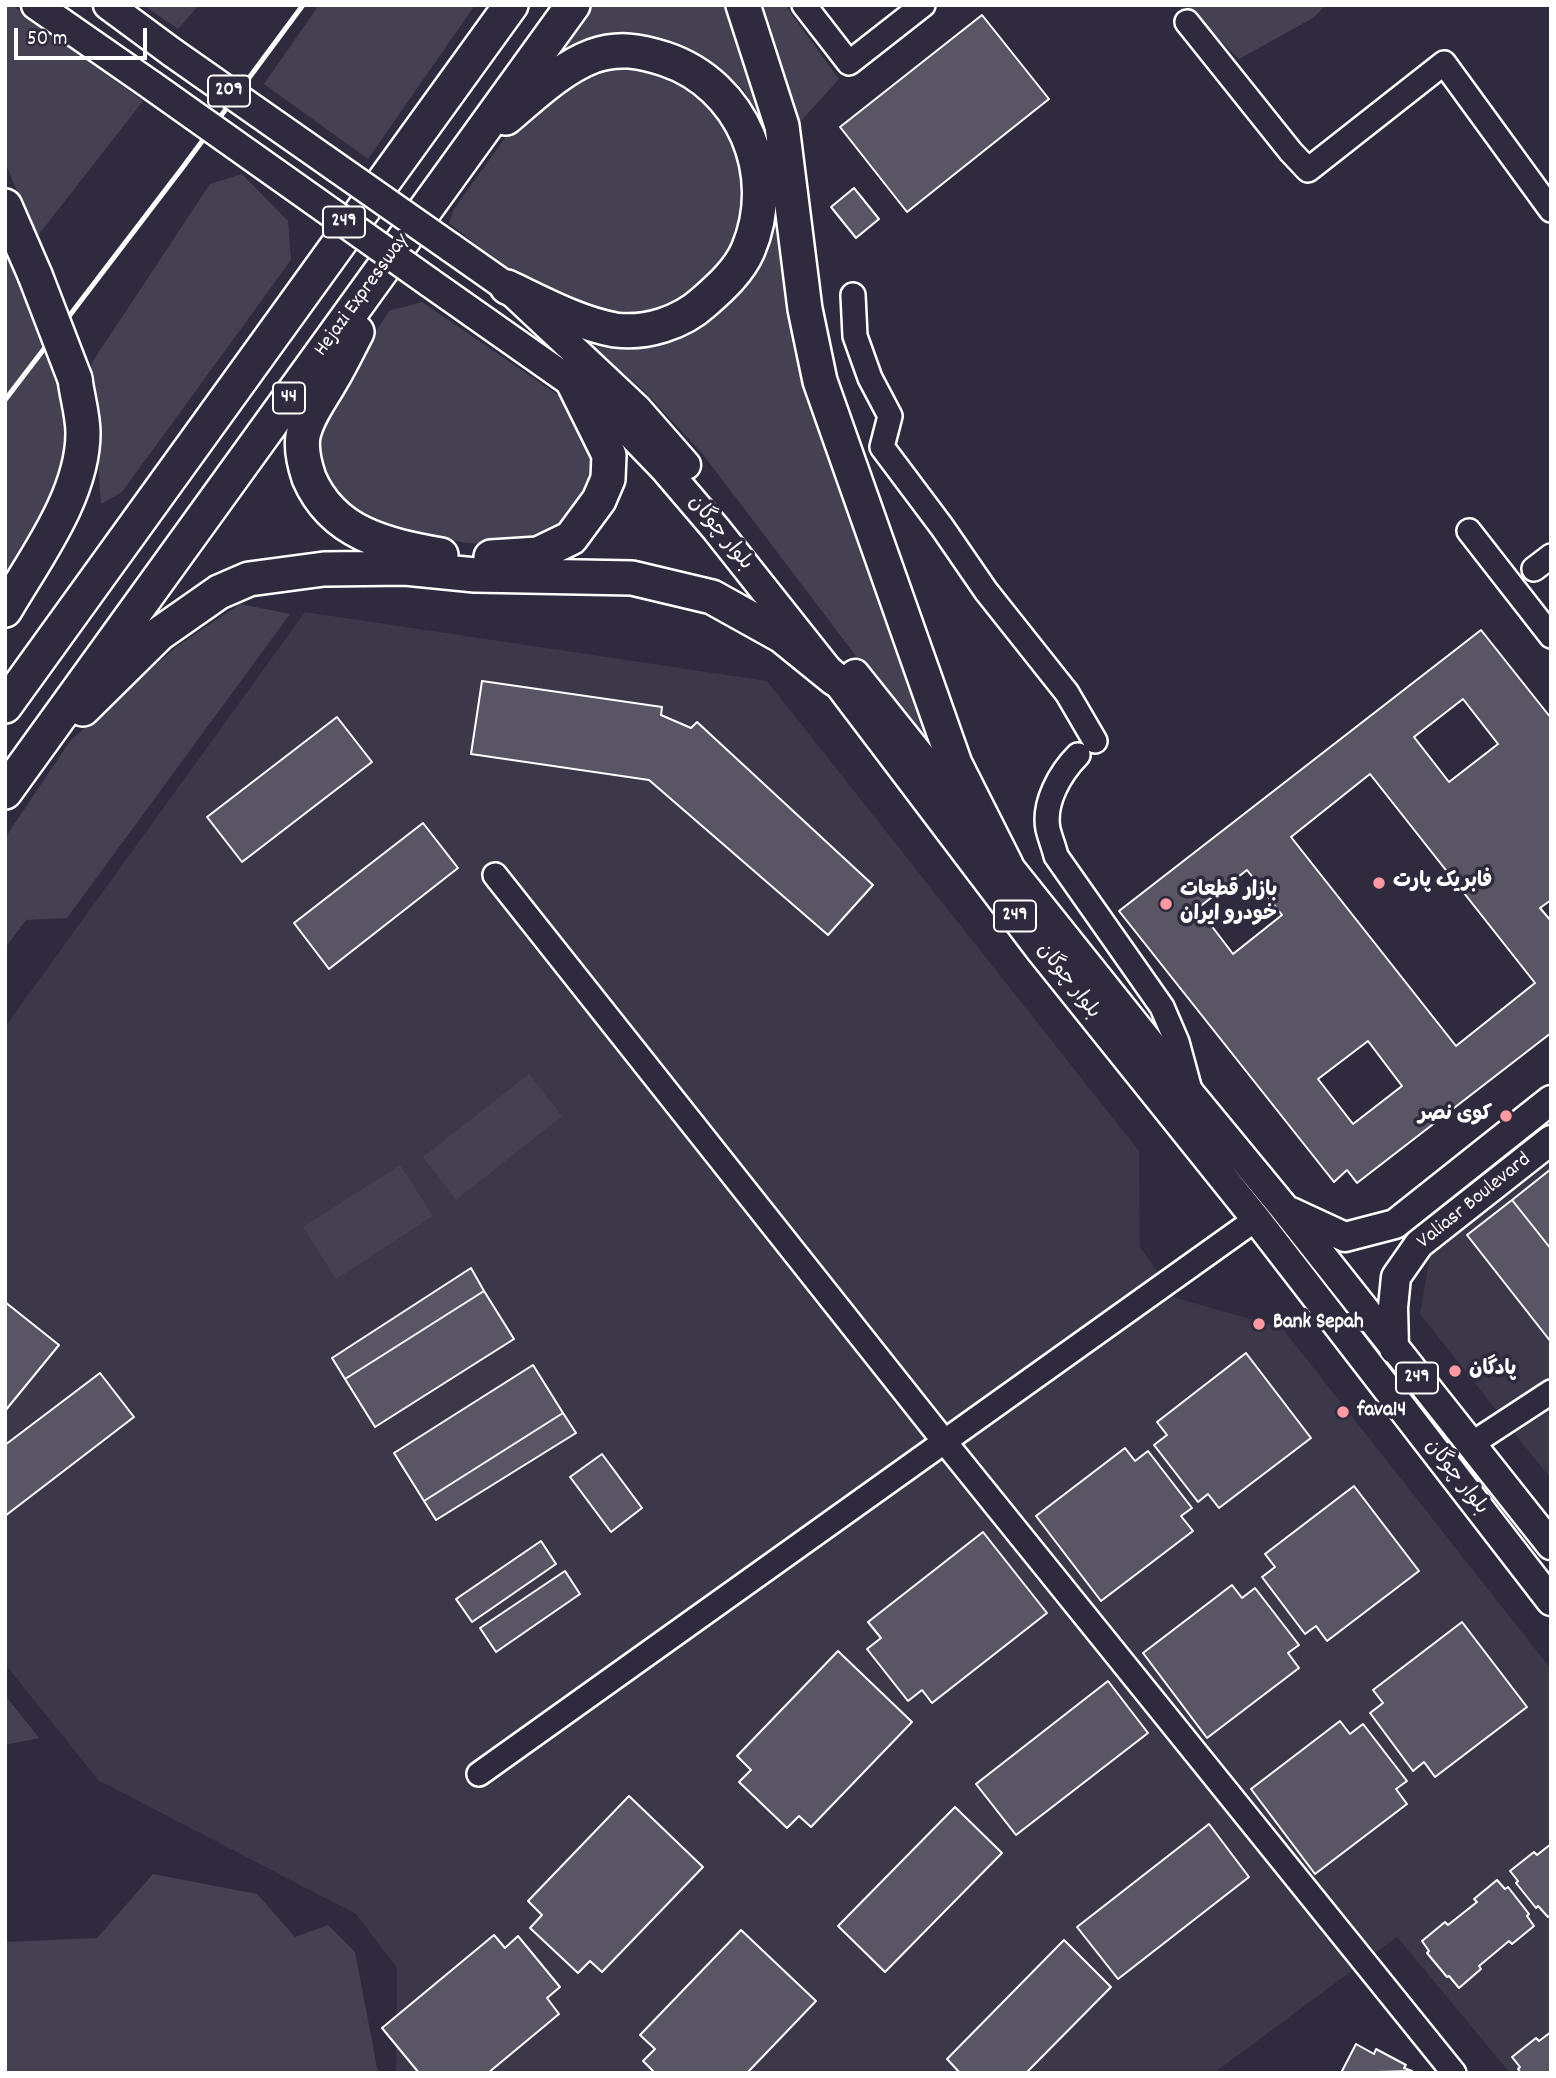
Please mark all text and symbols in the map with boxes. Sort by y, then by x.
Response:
scale bar [18,14,150,58]
text: 50 m [27,25,67,55]
road number: 209 [208,76,250,106]
road number: 249 [323,206,365,238]
street label: Hejazi Expressway [310,230,416,362]
road number: 44 [273,382,305,414]
street label: بلوار چوگان [681,491,757,577]
place label: فابریک پارت [1393,870,1492,896]
marker: فابریک پارت [1371,875,1387,891]
place label: بازار قطعات خودرو ایران [1180,879,1277,929]
marker: بازار قطعات خودرو ایران [1158,896,1174,912]
road number: 249 [994,900,1036,932]
street label: بلوار چوگان [1030,939,1104,1025]
place label: کوی نصر [1418,1103,1492,1129]
marker: کوی نصر [1498,1108,1514,1124]
street label: Valiasr Boulevard [1413,1148,1537,1256]
place label: Bank Sepah [1273,1311,1364,1337]
marker: Bank Sepah [1251,1316,1267,1332]
place label: پادگان [1469,1358,1516,1384]
road number: 249 [1396,1362,1438,1394]
marker: پادگان [1447,1363,1463,1379]
place label: fava14 [1357,1399,1406,1425]
marker: fava14 [1335,1404,1351,1420]
street label: بلوار چوگان [1418,1435,1492,1521]

